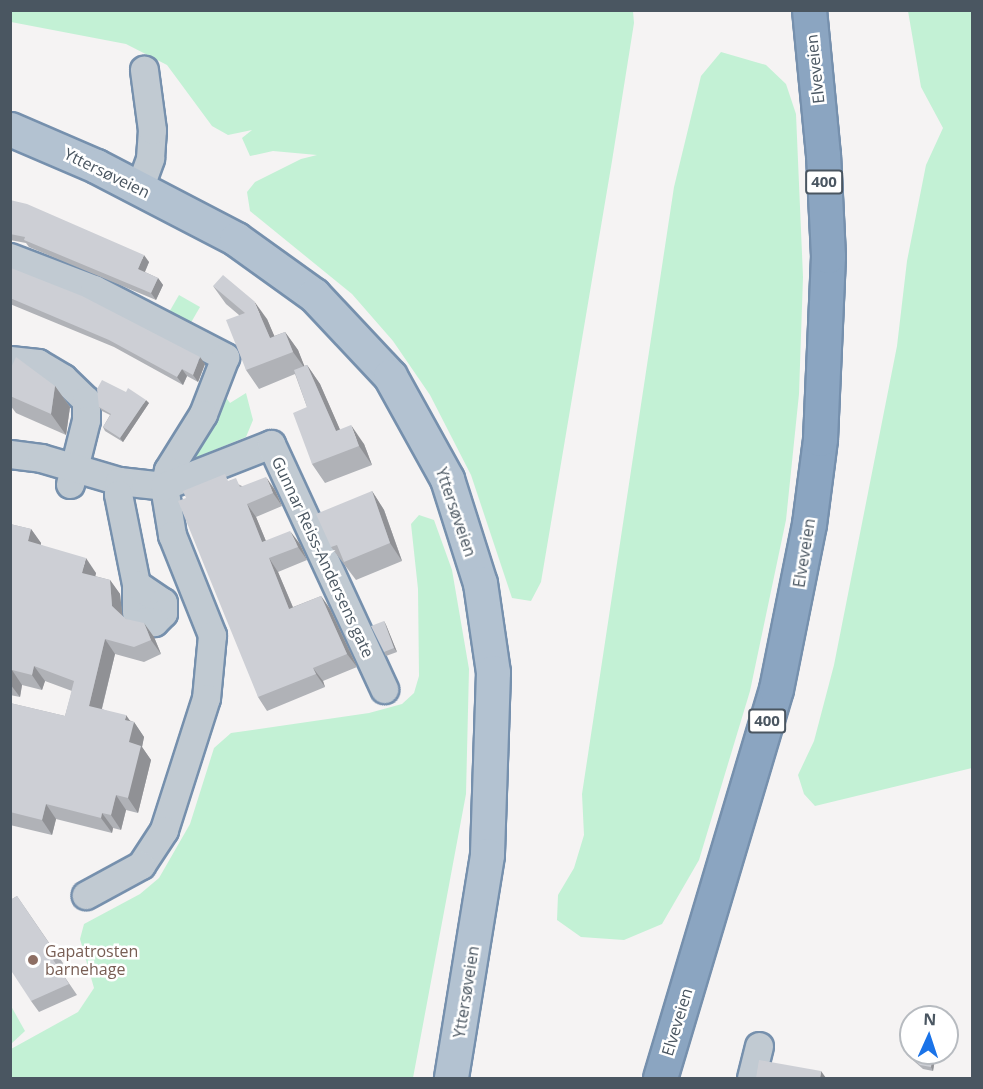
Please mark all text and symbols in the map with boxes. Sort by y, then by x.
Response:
street label: Elveveien [802,33,828,105]
street label: Yttersøveien [61,144,153,202]
road number: 400 [804,170,844,194]
street label: Gunnar Reiss-Andersens gate [268,453,378,661]
street label: Yttersøveien [432,465,480,559]
street label: Elveveien [789,517,819,589]
road number: 400 [748,709,786,733]
place label: Gapatrosten barnehage [45,941,138,979]
street label: Yttersøveien [449,945,483,1039]
marker: Gapatrosten barnehage [26,953,40,967]
street label: Elveveien [658,986,696,1058]
north arrow [899,1005,959,1065]
text: N [923,1008,937,1030]

